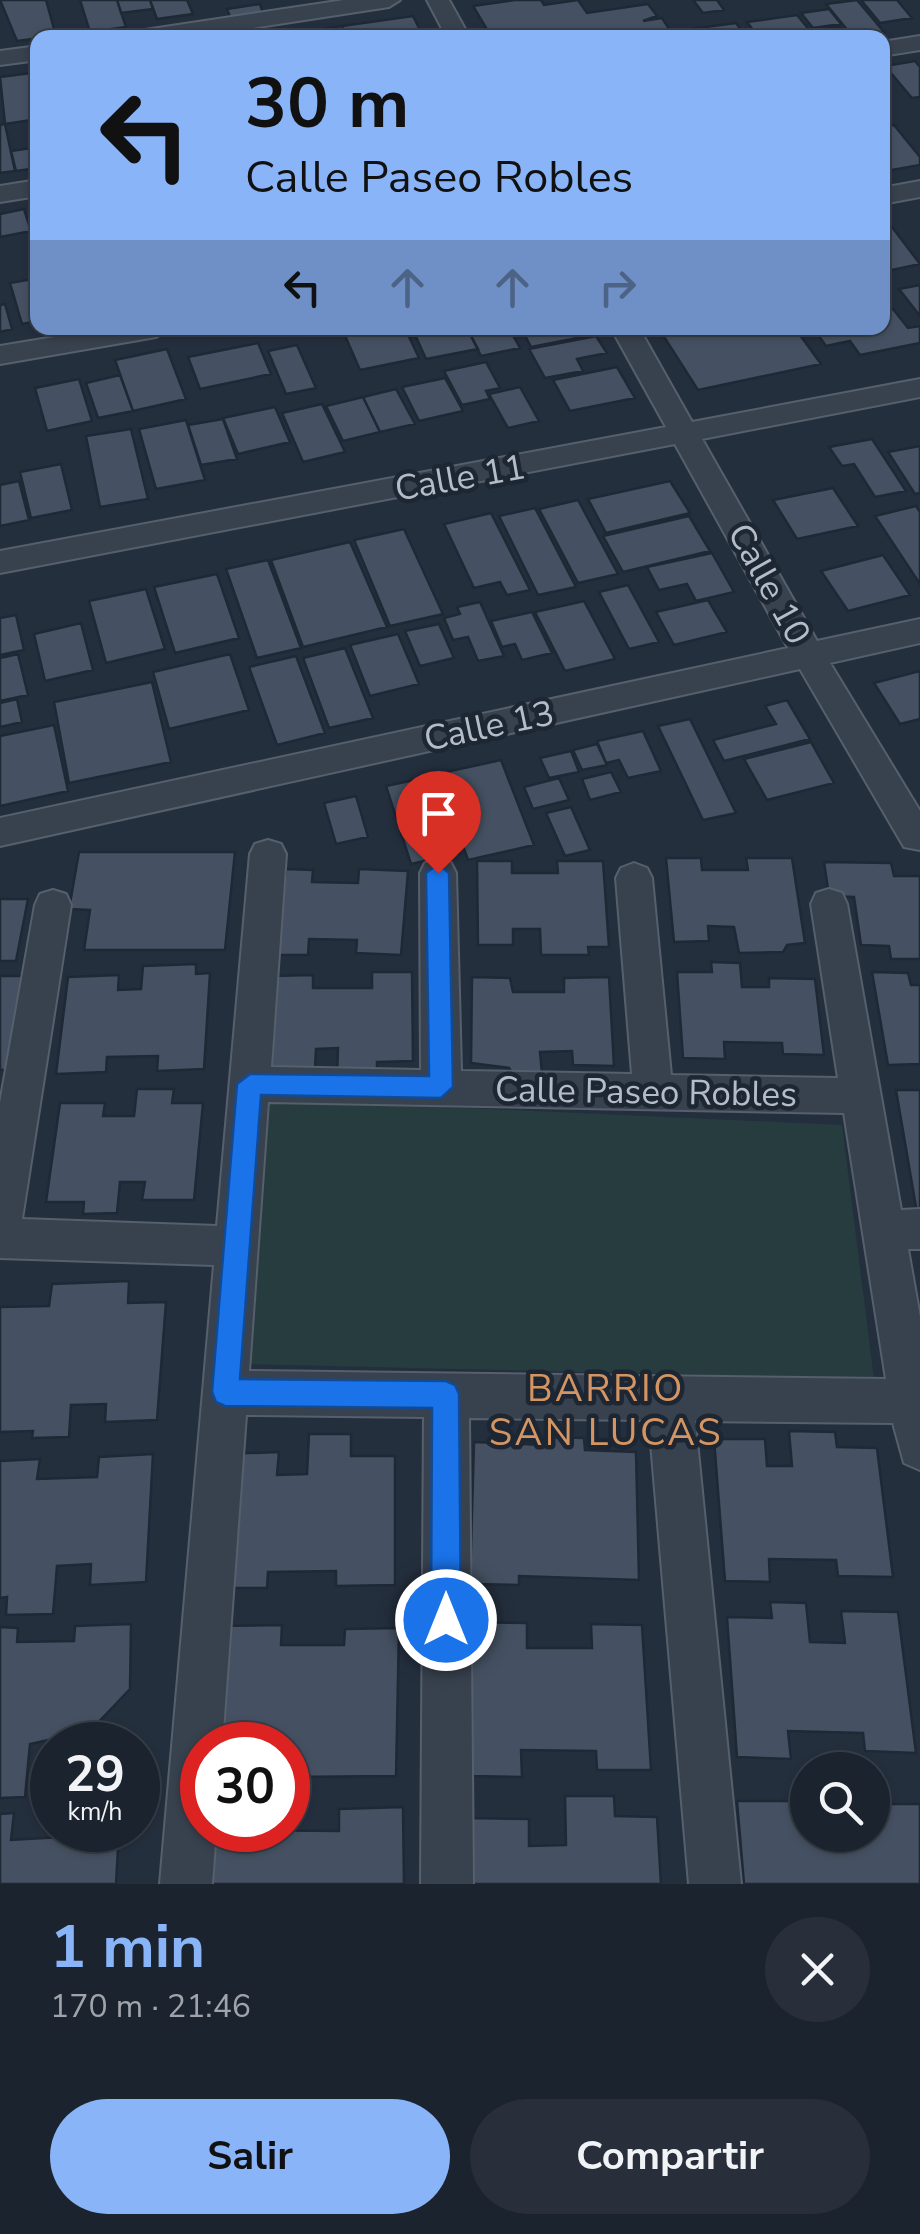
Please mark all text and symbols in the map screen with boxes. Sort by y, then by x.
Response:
text: 30 m [245,56,409,152]
icon: left [80,70,210,200]
text: Calle Paseo Robles [245,147,633,208]
icon: left [275,260,330,315]
icon: ahead [380,260,435,315]
icon: ahead [485,260,540,315]
icon: right [590,260,645,315]
street label: Calle 11 [391,443,529,513]
street label: Calle 10 [717,515,821,653]
street label: Calle 13 [420,689,558,763]
pin [396,771,481,874]
icon: arrive [411,786,466,841]
street label: Calle Paseo Robles [495,1066,797,1118]
district label: BARRIO SAN LUCAS [489,1363,723,1458]
position arrow [394,1568,498,1672]
speed limit sign: 30 [180,1722,310,1852]
text: 29 [65,1740,125,1809]
map controls [790,1752,890,1852]
button: search [790,1752,890,1852]
text: km/h [67,1795,123,1829]
text: 1 min [50,1906,205,1988]
button: close [765,1917,870,2022]
text: 170 m · 21:46 [50,1985,251,2028]
button: Salir [50,2099,450,2214]
button: Compartir [470,2099,870,2214]

